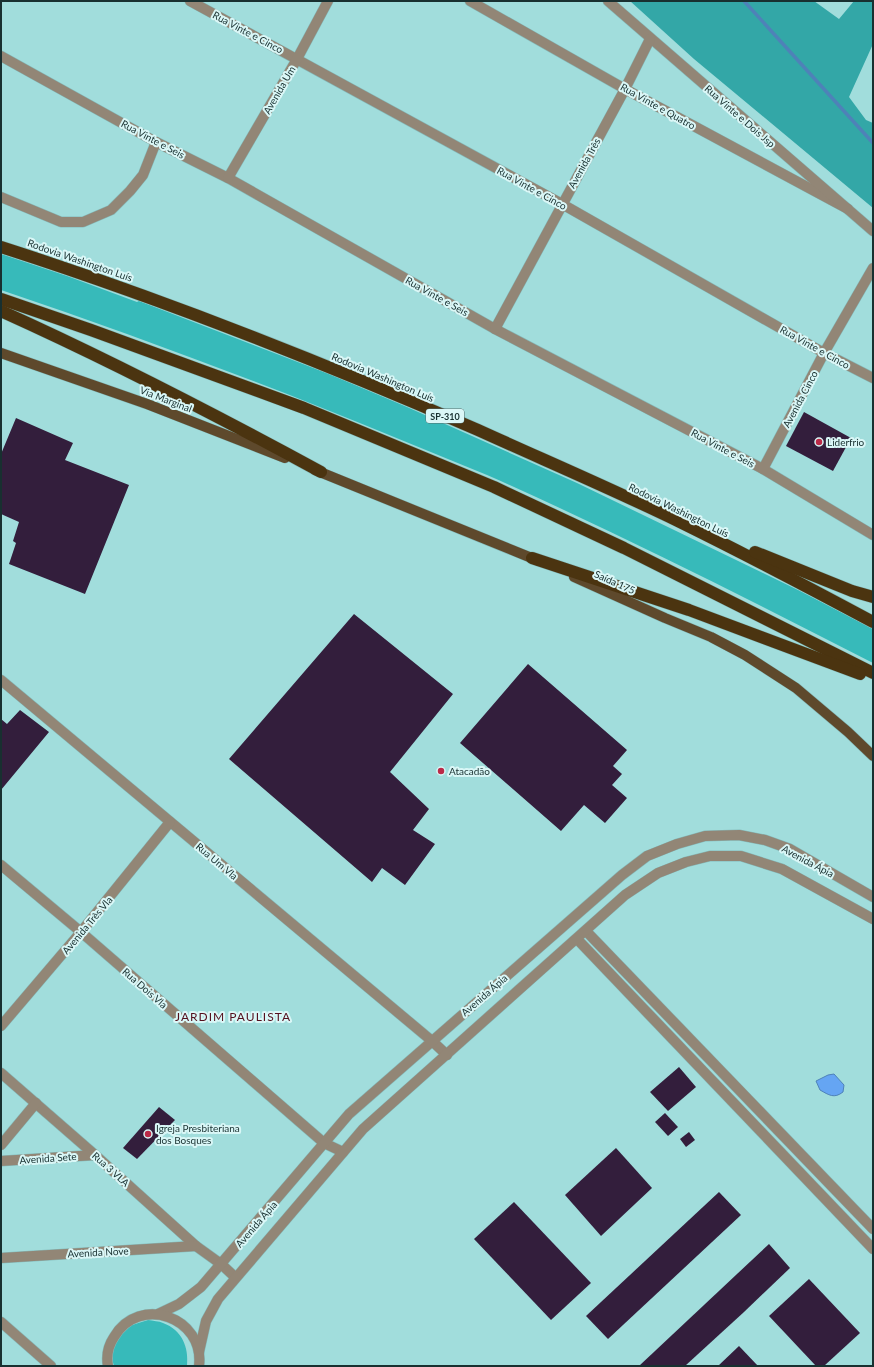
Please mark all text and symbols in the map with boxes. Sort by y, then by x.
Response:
street label: Rua Vinte e Cinco [211,8,285,56]
street label: Avenida Um [260,64,298,116]
street label: Rua Vinte e Quatro [618,80,698,132]
street label: Rua Vinte e Dois Jsp [703,82,778,150]
street label: Rua Vinte e Seis [119,117,187,161]
street label: Avenida Três [565,136,603,190]
street label: Rua Vinte e Cinco [495,164,569,212]
street label: Rodovia Washington Luís [26,236,134,284]
street label: Rua Vinte e Seis [403,274,471,318]
street label: Rua Vinte e Cinco [778,323,852,371]
street label: Rodovia Washington Luís [330,350,436,404]
street label: Avenida Cinco [780,368,820,430]
street label: Via Marginal [138,384,194,414]
road number: SP-310 [426,409,464,423]
street label: Rua Vinte e Seis [689,426,757,470]
place label: Liderfrio [827,436,865,448]
marker: Liderfrio [814,437,824,447]
street label: Rodovia Washington Luís [627,480,731,540]
street label: Saída 175 [593,568,637,596]
place label: Atacadão [449,765,490,777]
marker: Atacadão [436,766,446,776]
street label: Rua Um Vla [194,840,240,882]
street label: Avenida Ápia [780,842,836,880]
street label: Avenida Três Vla [59,894,115,956]
street label: Rua Dois Vla [120,965,170,1011]
street label: Avenida Ápia [458,972,510,1018]
district label: JARDIM PAULISTA [175,1009,291,1024]
place label: Igreja Presbiteriana dos Bosques [156,1122,240,1146]
marker: Igreja Presbiteriana dos Bosques [143,1129,153,1139]
street label: Rua 3 VLA [90,1149,132,1189]
street label: Avenida Sete [19,1150,77,1166]
street label: Avenida Ápia [233,1198,279,1250]
street label: Avenida Nove [67,1244,129,1260]

